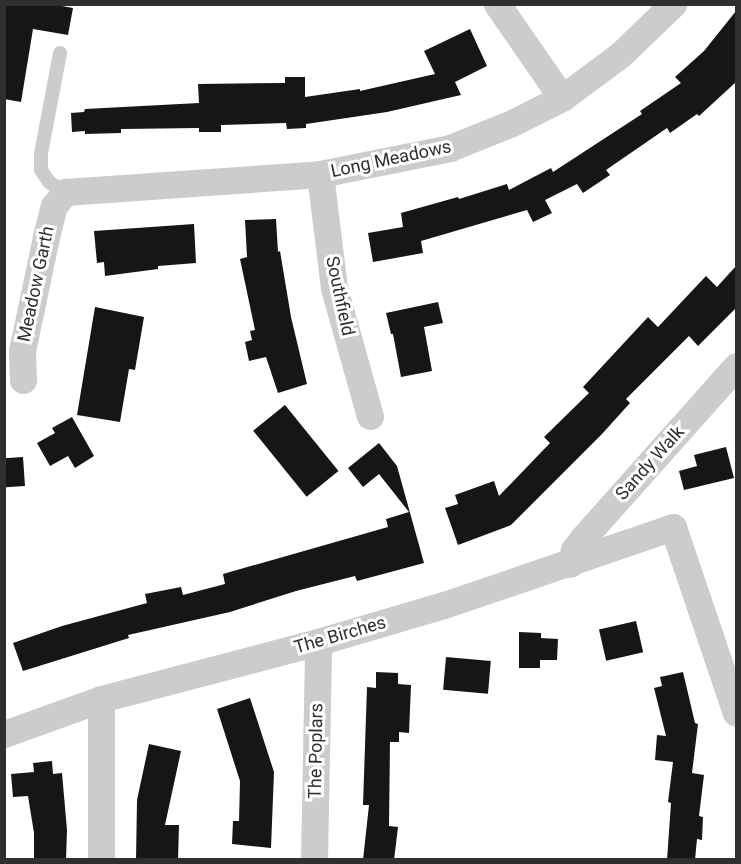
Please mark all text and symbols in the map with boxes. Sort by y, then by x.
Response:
street label: Long Meadows [329,136,453,182]
street label: Meadow Garth [13,224,59,344]
street label: Southfield [321,254,359,338]
street label: Sandy Walk [611,421,689,505]
street label: The Birches [292,612,388,658]
street label: The Poplars [304,703,328,799]

